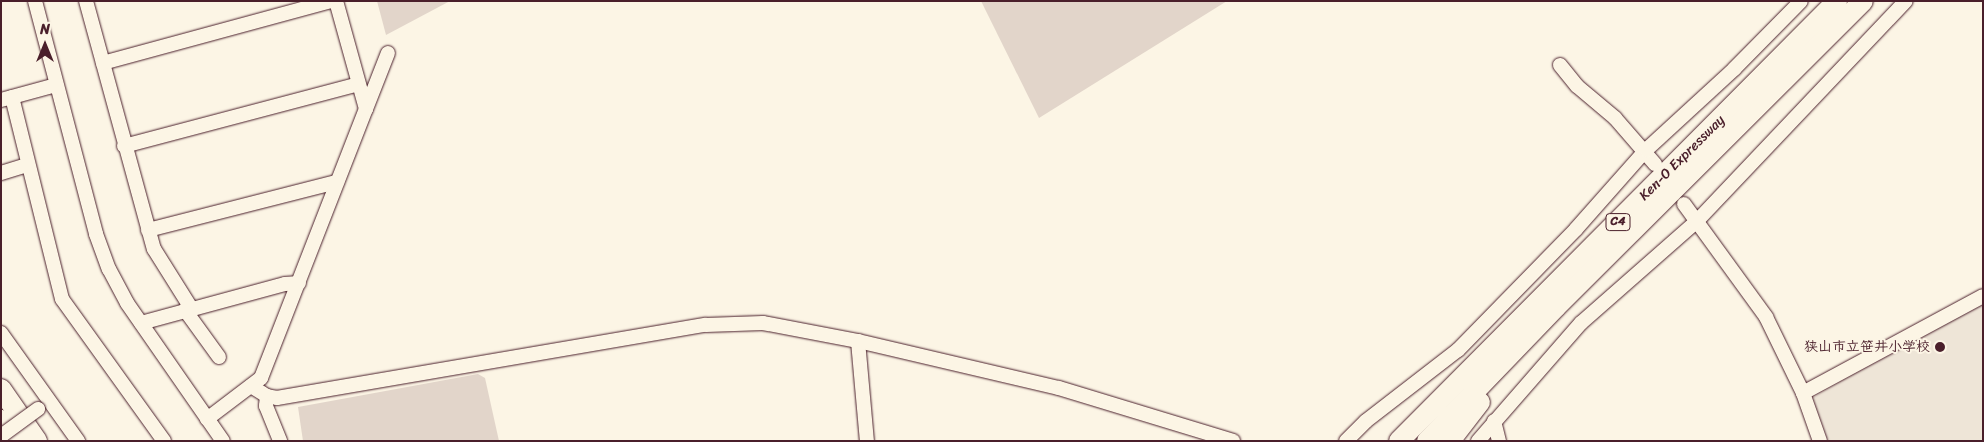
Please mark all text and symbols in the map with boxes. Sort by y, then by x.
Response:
text: N [40,17,50,42]
north arrow [20,20,70,70]
street label: Ken-O Expressway [1636,112,1728,204]
road number: C4 [1606,212,1630,232]
place label: 狭山市立笹井小学校 [1804,339,1930,355]
marker: 狭山市立笹井小学校 [1934,341,1946,353]

